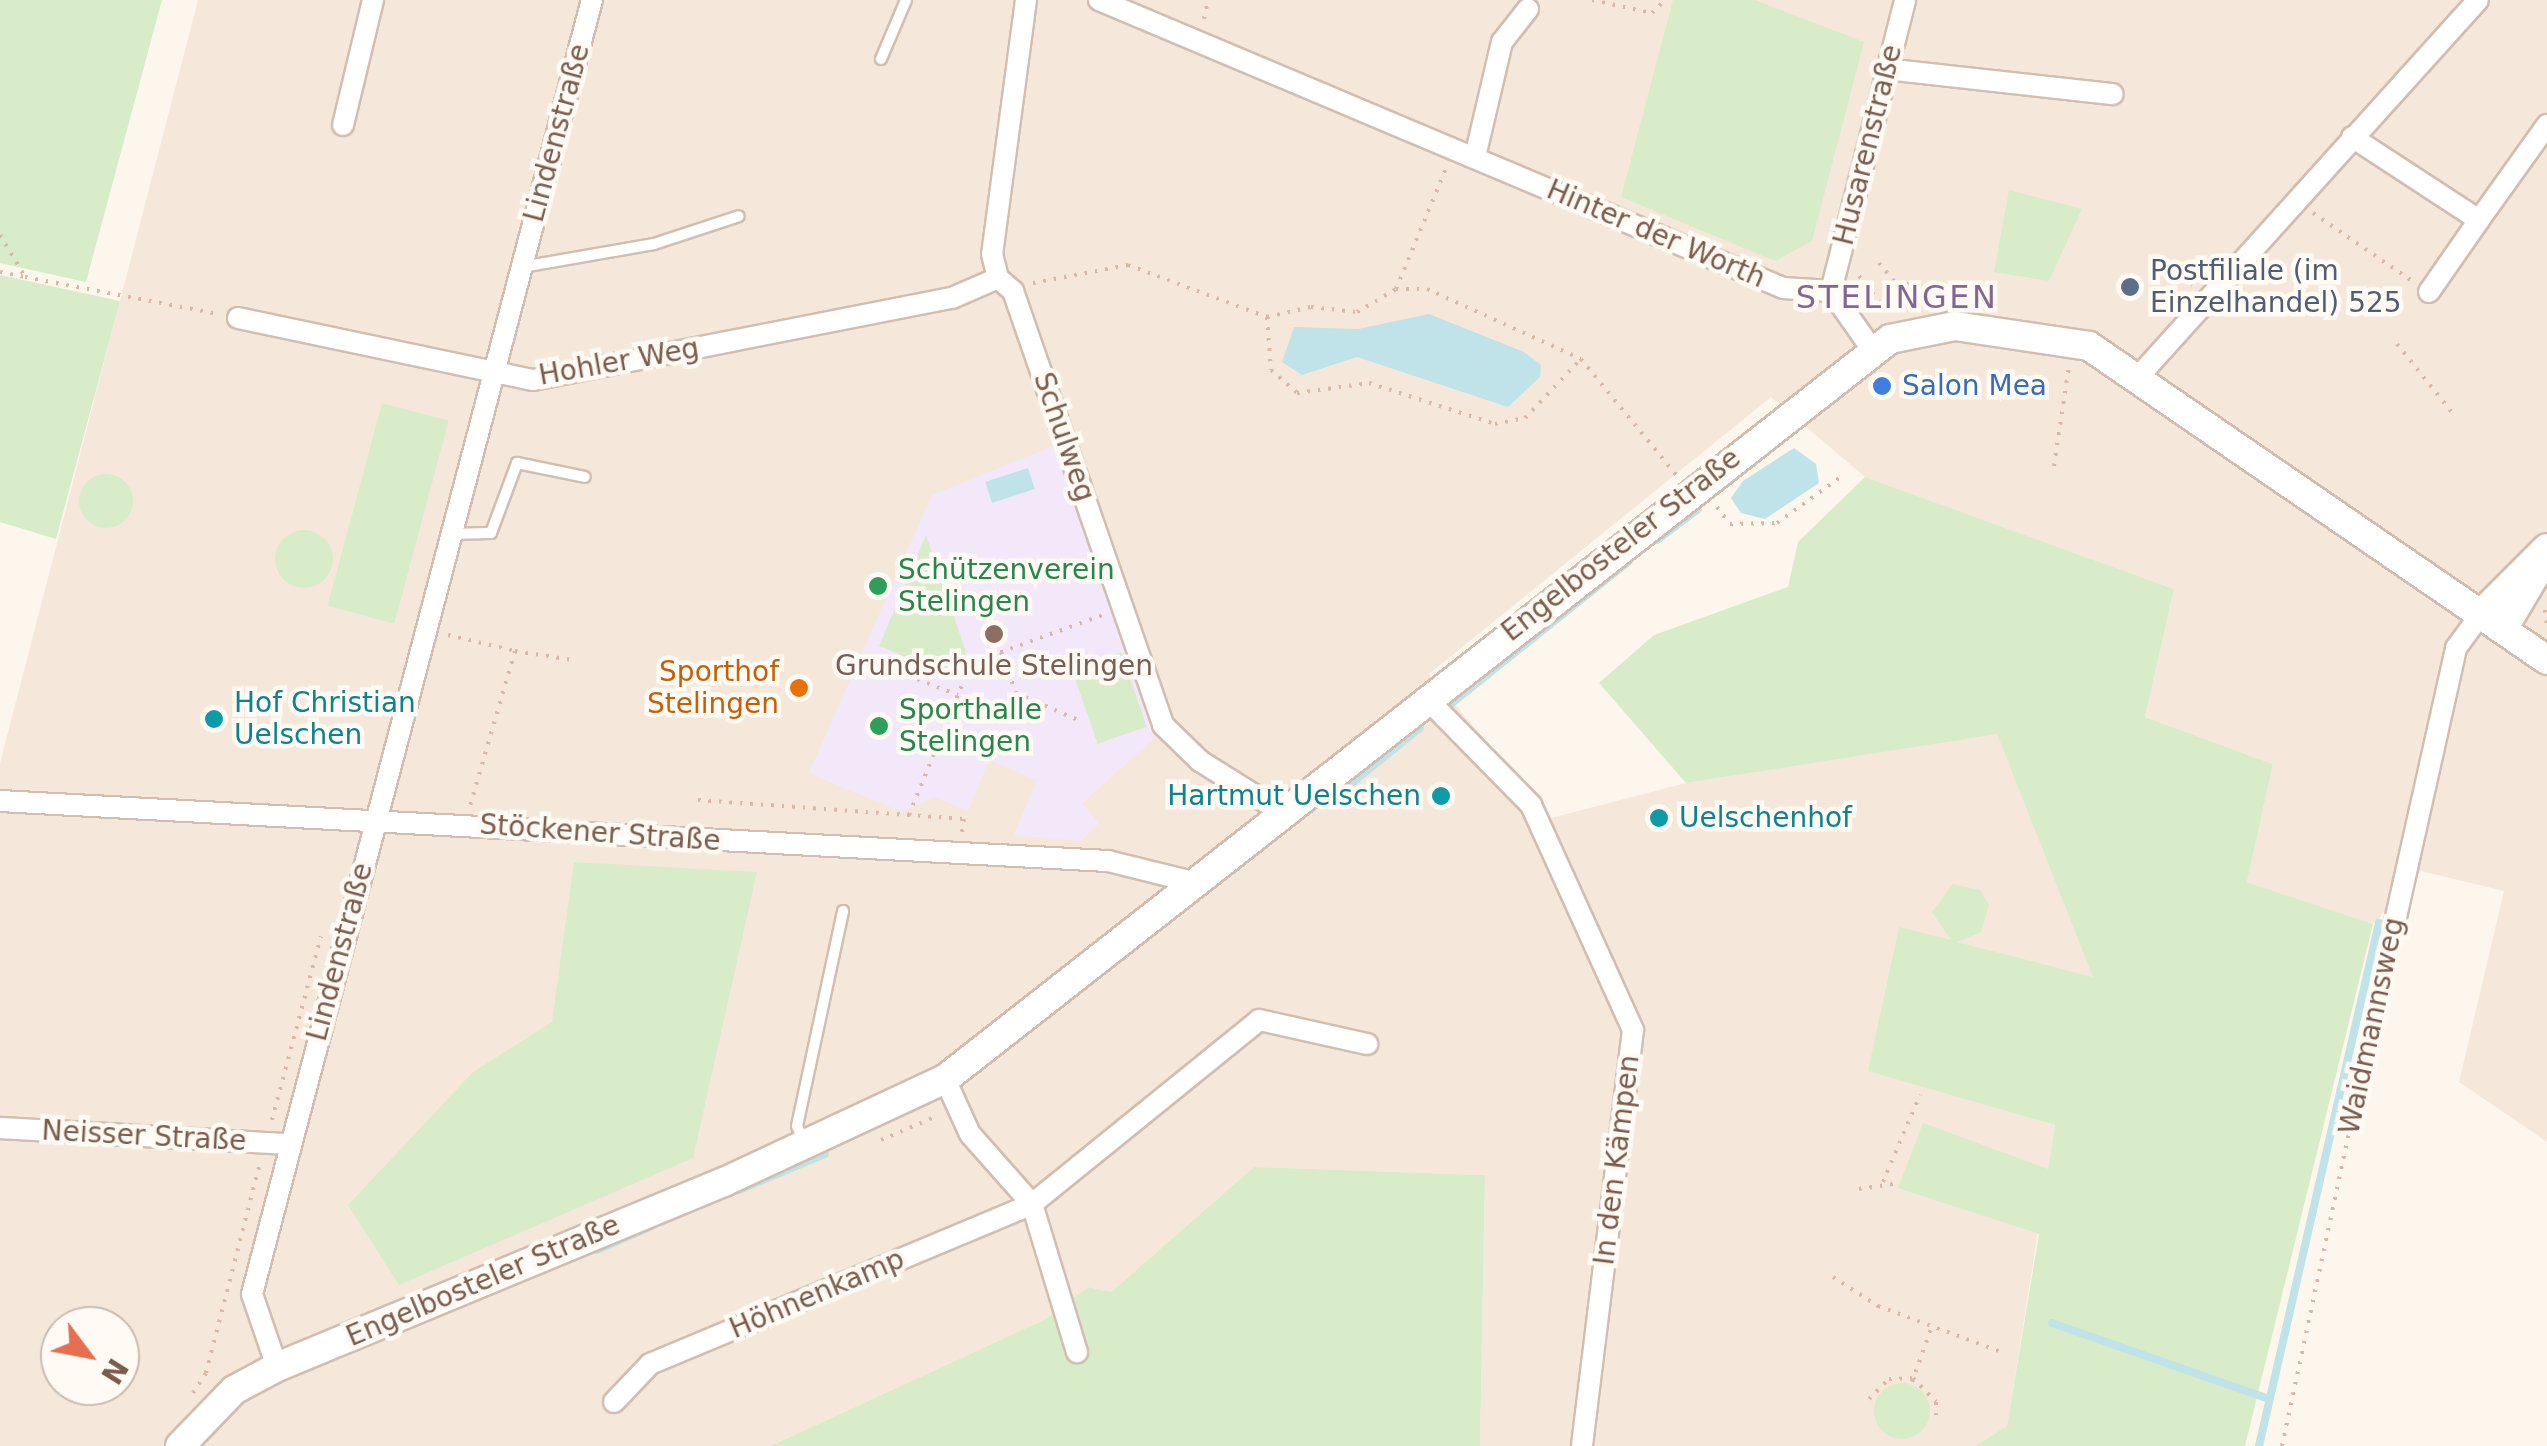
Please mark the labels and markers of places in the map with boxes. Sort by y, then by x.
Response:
place label: Postfiliale (im Einzelhandel) 525 [2150,254,2402,320]
marker: Postfiliale (im Einzelhandel) 525 [2119,276,2141,298]
place label: Salon Mea [1902,369,2047,403]
marker: Salon Mea [1871,375,1893,397]
place label: Schützenverein Stelingen [898,553,1115,619]
marker: Schützenverein Stelingen [867,575,889,597]
marker: Grundschule Stelingen [983,623,1005,645]
place label: Grundschule Stelingen [835,649,1153,683]
place label: Sporthof Stelingen [647,655,779,721]
marker: Sporthof Stelingen [788,677,810,699]
place label: Hof Christian Uelschen [234,686,416,752]
place label: Sporthalle Stelingen [899,693,1042,759]
marker: Hof Christian Uelschen [203,708,225,730]
marker: Sporthalle Stelingen [868,715,890,737]
place label: Hartmut Uelschen [1167,779,1421,813]
marker: Hartmut Uelschen [1430,785,1452,807]
place label: Uelschenhof [1679,801,1852,835]
marker: Uelschenhof [1648,807,1670,829]

